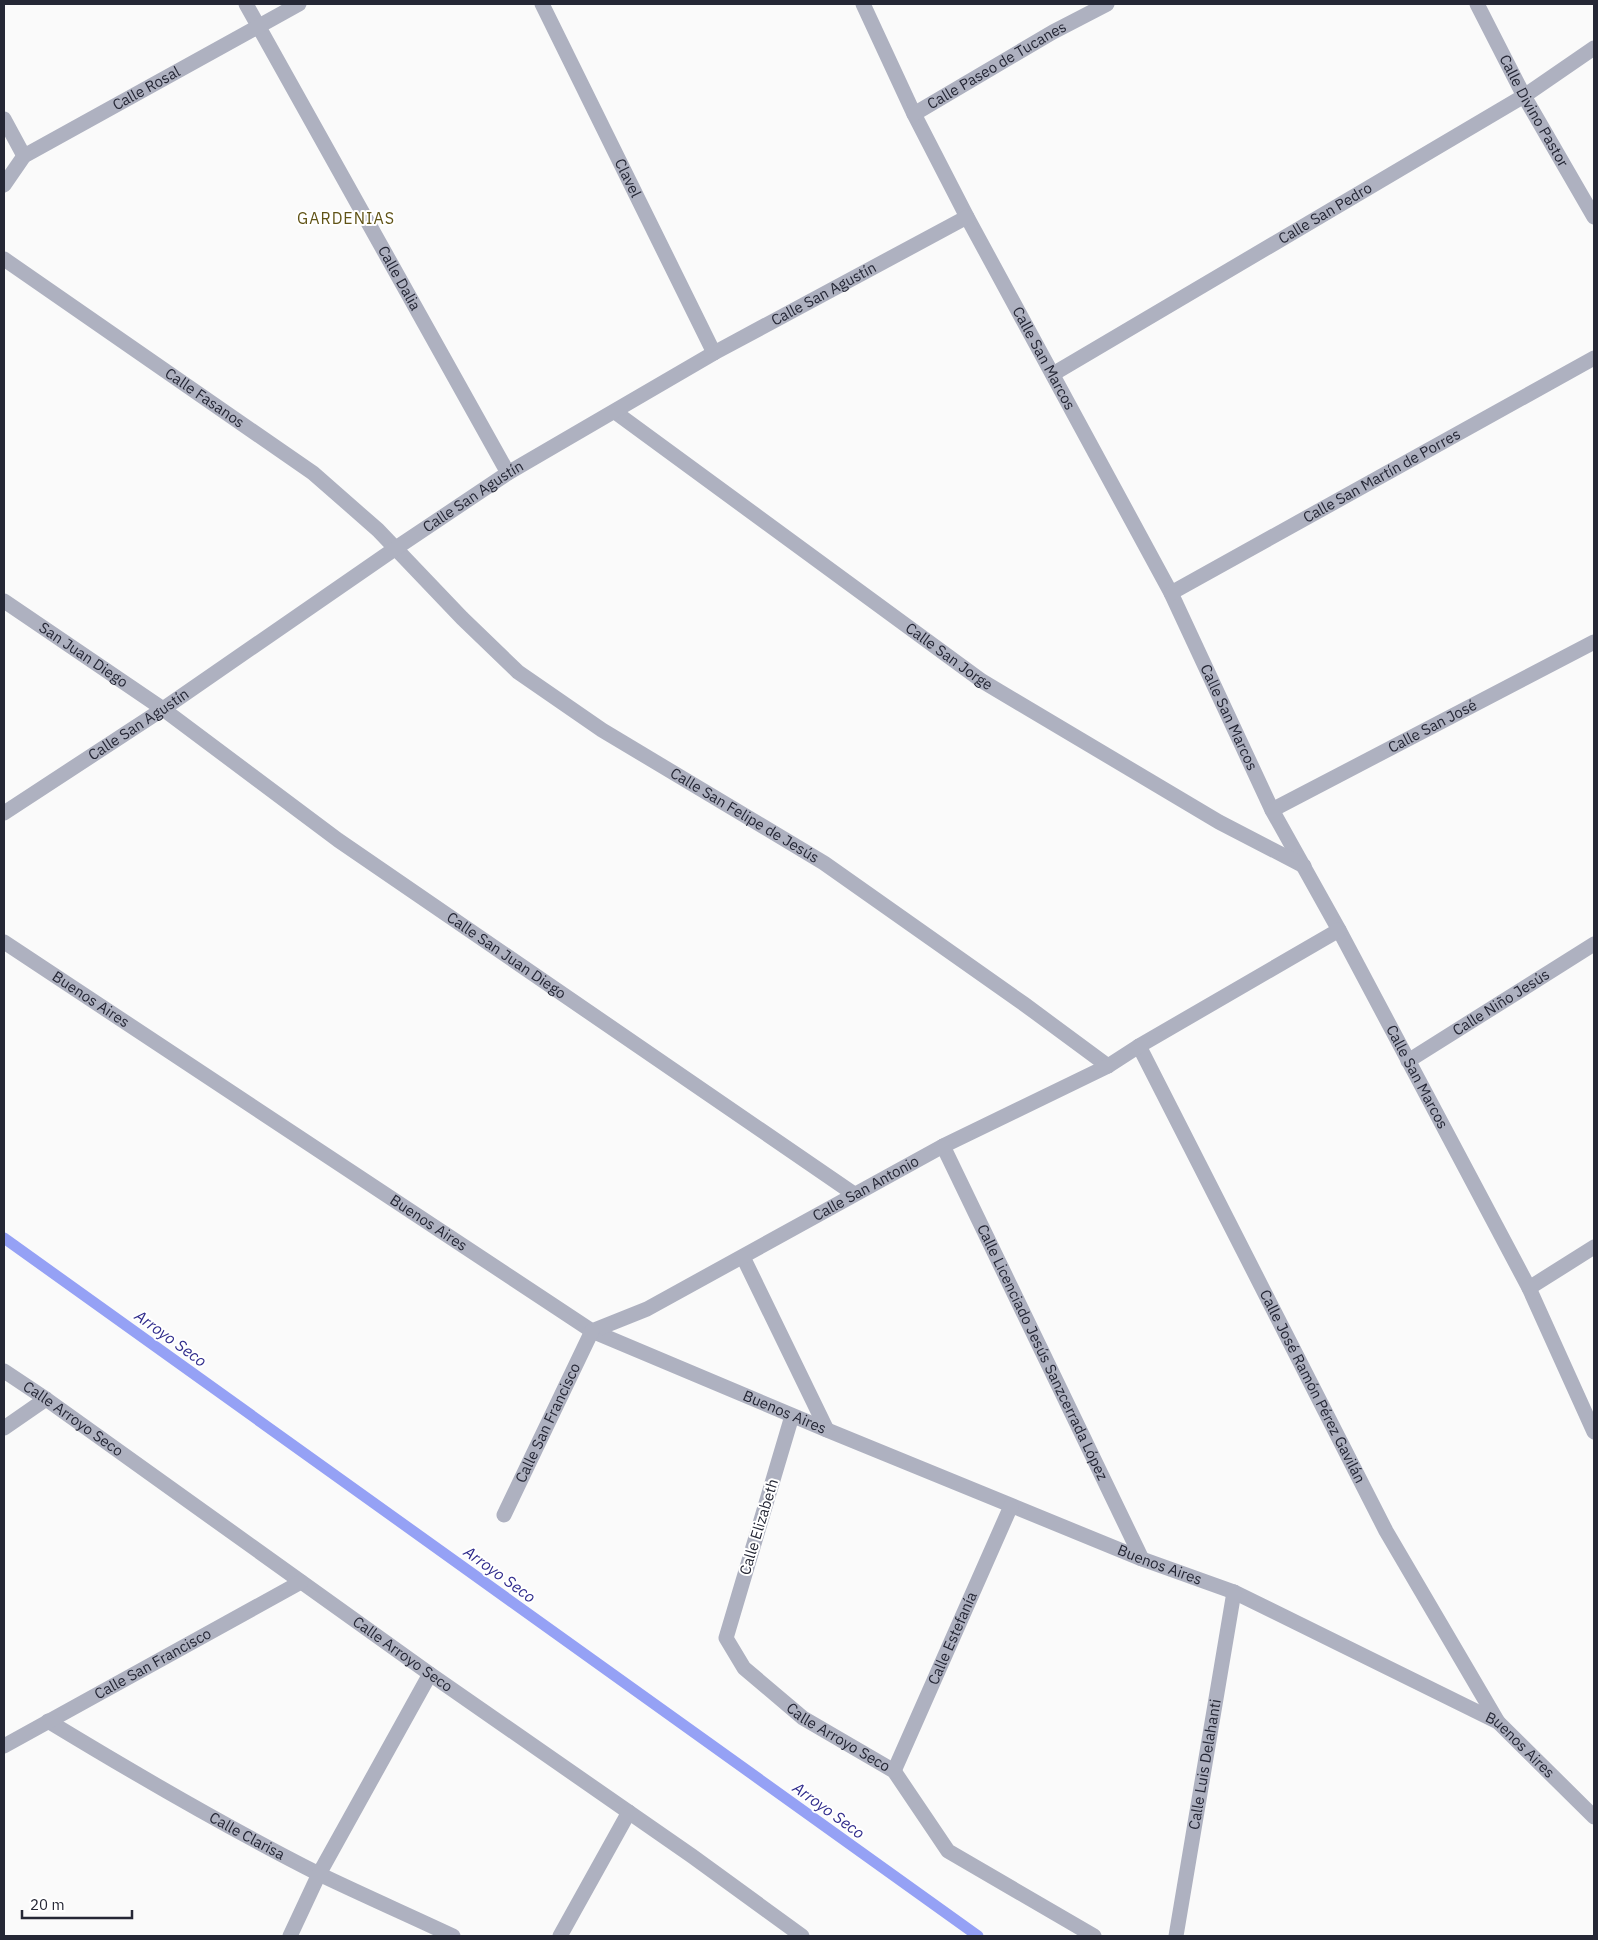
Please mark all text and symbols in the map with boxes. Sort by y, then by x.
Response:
street label: Calle Paseo de Tucanes [923,17,1069,113]
street label: Calle Divino Pastor [1495,51,1573,171]
street label: Calle Rosal [109,62,183,114]
street label: Clavel [611,155,646,200]
street label: Calle San Pedro [1275,178,1375,248]
district label: GARDENIAS [297,208,395,228]
street label: Calle Dalia [374,242,425,314]
street label: Calle San Agustín [768,258,879,330]
street label: Calle San Marcos [1008,303,1080,413]
street label: Calle Fasanos [161,363,248,432]
street label: Calle San Martín de Porres [1299,424,1463,527]
street label: Calle San Agustín [419,456,527,536]
street label: San Juan Diego [36,618,132,691]
street label: Calle San Jorge [902,618,996,694]
street label: Calle San Marcos [1196,661,1262,773]
street label: Calle San Agustín [84,684,192,764]
street label: Calle San José [1385,695,1480,757]
street label: Calle San Felipe de Jesús [667,763,823,867]
street label: Calle San Juan Diego [443,907,570,1003]
street label: Calle Niño Jesús [1449,964,1553,1040]
street label: Buenos Aires [49,967,133,1031]
street label: Calle San Marcos [1382,1022,1453,1132]
street label: Calle San Antonio [809,1151,922,1225]
street label: Buenos Aires [387,1190,471,1255]
street label: Calle Licenciado Jesús Sanzcerrada López [973,1221,1113,1483]
street label: Calle José Ramón Pérez Gavilán [1256,1286,1370,1486]
water label: Arroyo Seco [130,1305,211,1371]
street label: Calle San Francisco [511,1360,584,1486]
street label: Calle Arroyo Seco [20,1376,127,1460]
street label: Buenos Aires [740,1386,829,1438]
street label: Calle Elizabeth [735,1477,782,1577]
street label: Buenos Aires [1115,1540,1205,1589]
water label: Arroyo Seco [459,1541,540,1607]
street label: Calle Estefanía [923,1589,981,1688]
street label: Calle Arroyo Seco [349,1612,457,1696]
street label: Calle San Francisco [91,1623,214,1703]
street label: Calle Arroyo Seco [783,1698,894,1776]
street label: Calle Luis Delahanti [1184,1698,1225,1831]
street label: Buenos Aires [1483,1707,1559,1782]
water label: Arroyo Seco [788,1777,869,1843]
street label: Calle Clarisa [206,1807,288,1864]
scale bar [22,1888,132,1920]
text: 20 m [30,1895,65,1914]

